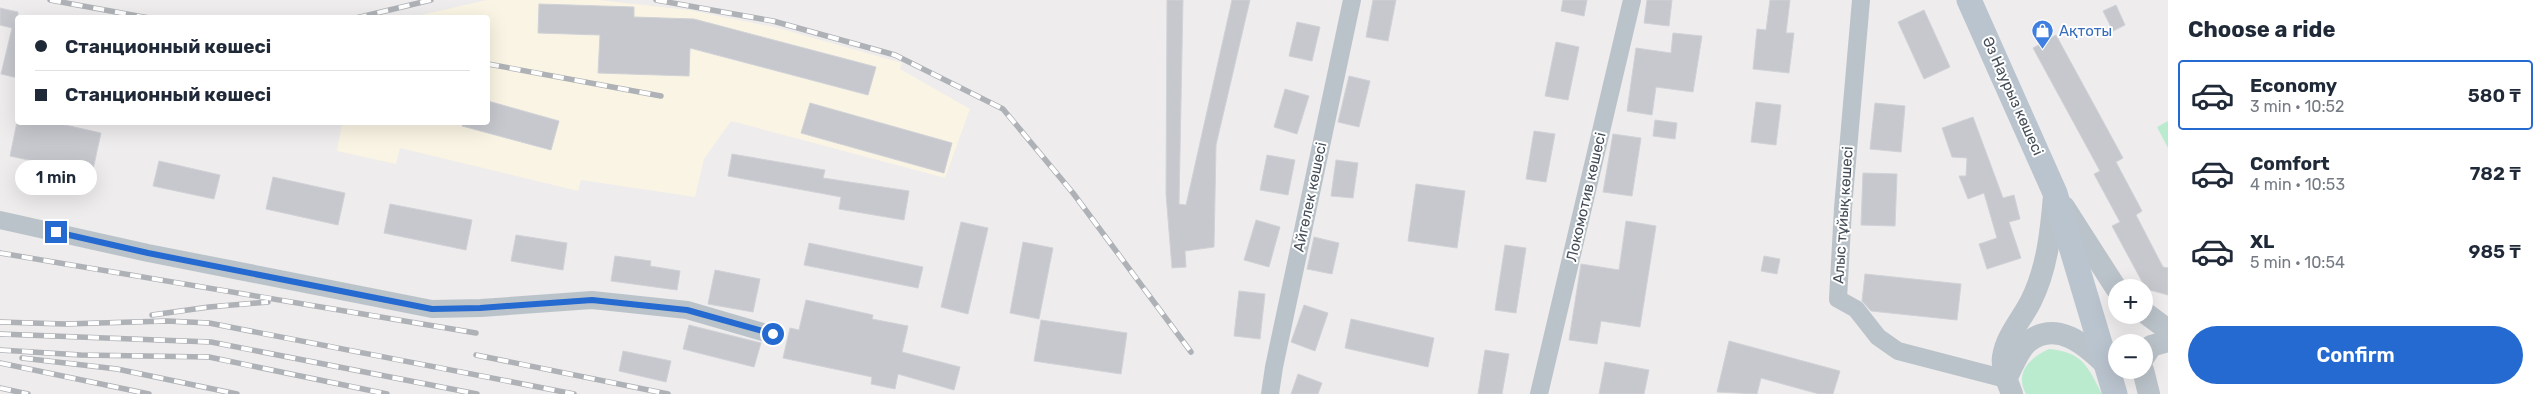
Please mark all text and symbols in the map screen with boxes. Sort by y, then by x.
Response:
text: Choose a ride [2188,16,2335,43]
shop icon: Ақтоты [2031,19,2055,50]
place label: Ақтоты [2059,22,2112,40]
street label: Әз Наурыз көшесі [1979,34,2047,158]
text: Станционный көшесі [65,35,271,58]
icon: car [2190,73,2235,118]
text: Economy [2250,74,2337,97]
text: Станционный көшесі [65,83,271,106]
text: 580 ₸ [2468,84,2521,107]
text: 3 min · 10:52 [2250,97,2344,116]
street label: Локомотив көшесі [1562,131,1610,263]
street label: Айгөлек көшесі [1290,140,1330,254]
street label: Алыс тұйық көшесі [1829,146,1857,284]
icon: car [2190,151,2235,196]
text: Comfort [2250,152,2330,175]
callout: 1 min [15,160,97,194]
text: 782 ₸ [2470,162,2521,185]
text: 1 min [36,168,76,187]
text: 4 min · 10:53 [2250,175,2345,194]
route end [45,221,67,243]
icon: car [2190,229,2235,274]
text: XL [2250,230,2274,253]
text: 985 ₸ [2468,240,2521,263]
text: 5 min · 10:54 [2250,253,2345,272]
map controls [2108,279,2153,379]
button: + [2108,279,2153,324]
route start [762,323,784,345]
button: Confirm [2188,326,2523,384]
button: − [2108,334,2153,379]

